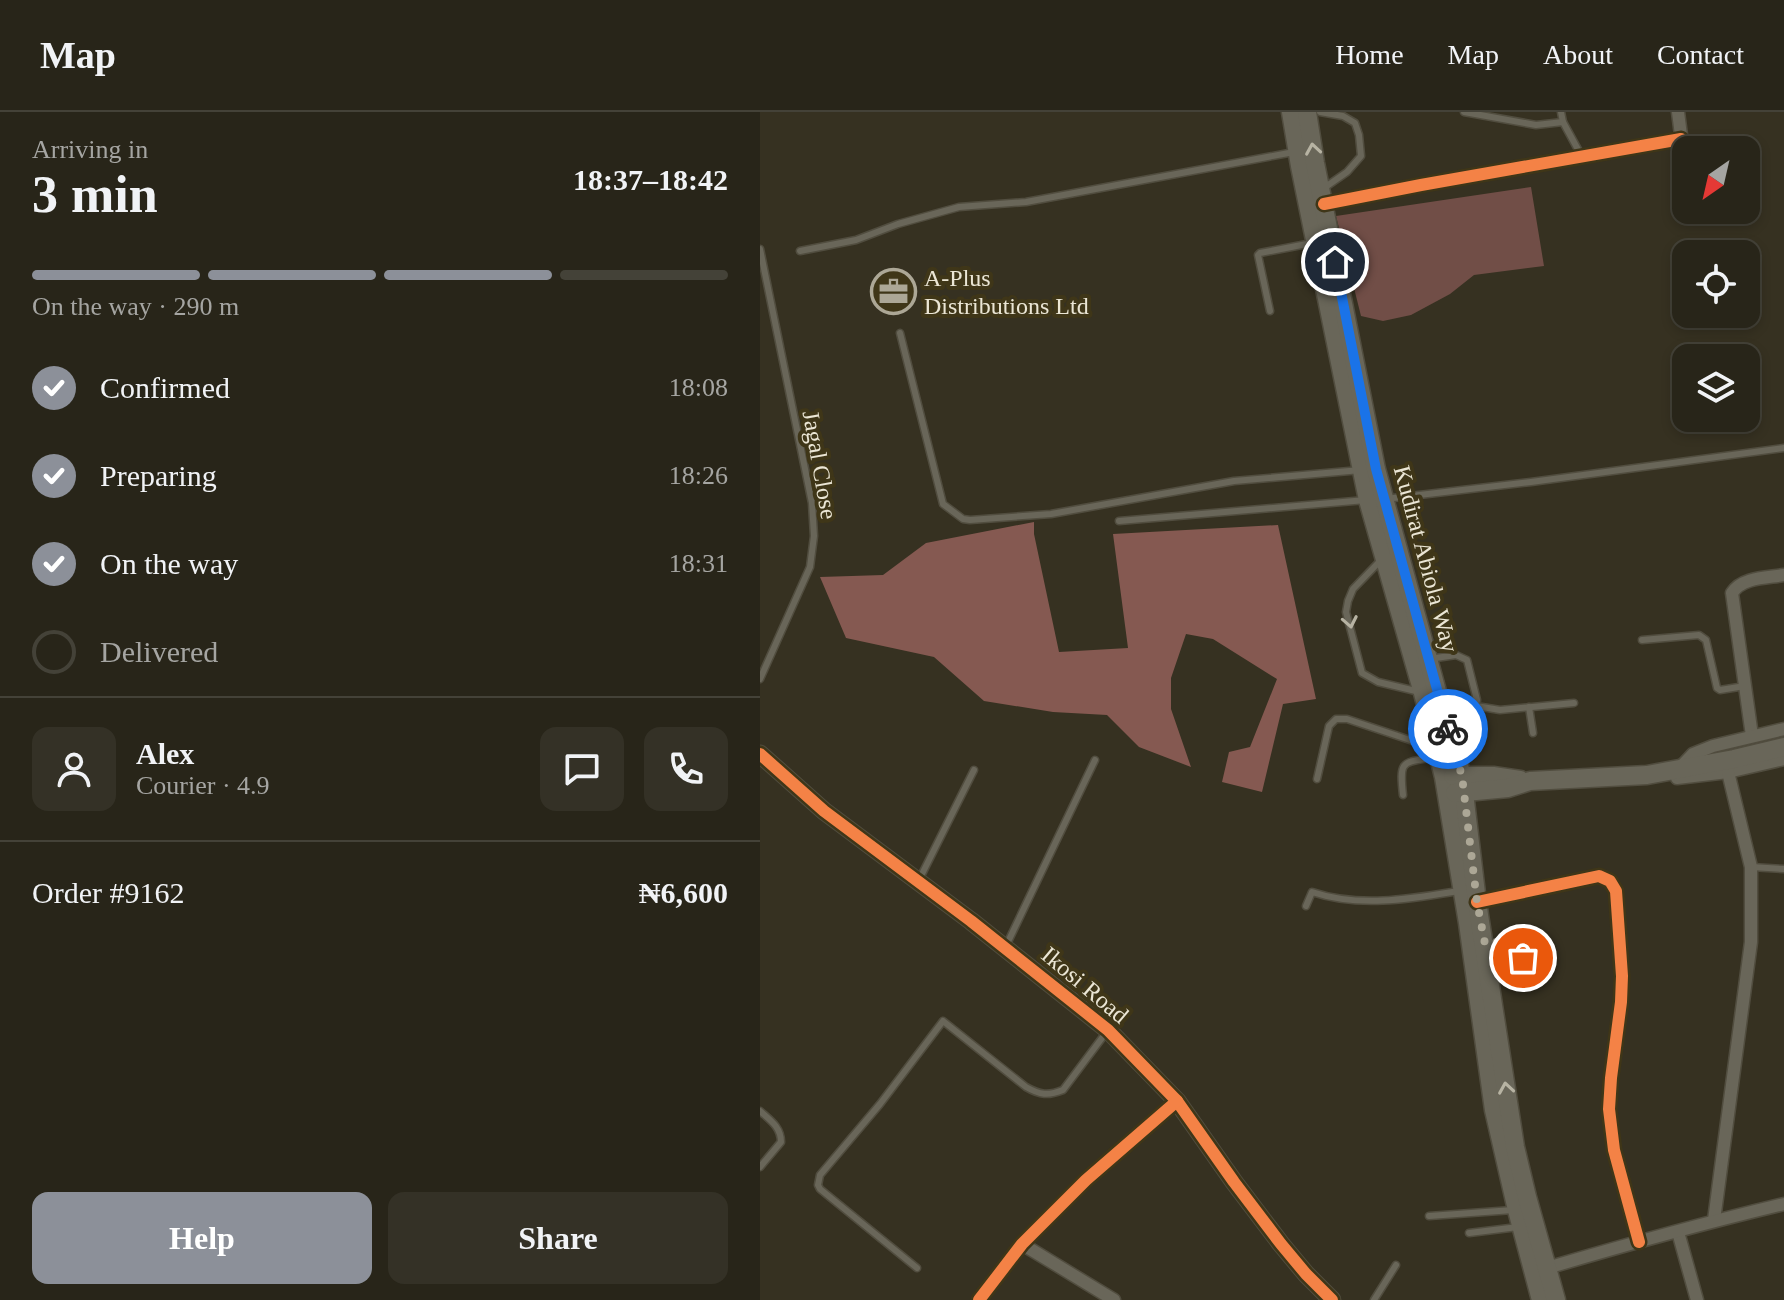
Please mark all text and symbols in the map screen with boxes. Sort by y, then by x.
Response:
text: Map [40,34,116,76]
text: Home [1335,39,1404,70]
text: Map [1448,39,1499,70]
text: About [1543,39,1613,70]
text: Contact [1657,39,1744,70]
text: Arriving in [32,135,148,164]
north arrow [1672,136,1760,224]
map controls [1672,136,1760,432]
one-way arrow [1305,143,1322,156]
text: 18:37–18:42 [573,163,728,196]
text: 3 min [32,166,158,223]
pin [1301,228,1369,296]
icon: home [1313,240,1357,284]
button: locate [1672,240,1760,328]
place label: A-Plus Distributions Ltd [924,265,1089,319]
office icon: A-Plus Distributions Ltd [869,268,917,316]
text: On the way · 290 m [32,292,239,321]
button: layers [1672,344,1760,432]
icon: check [32,366,76,410]
text: Confirmed [100,371,230,404]
text: 18:08 [669,373,728,402]
street label: Jagal Close [798,409,842,521]
icon: check [32,454,76,498]
text: Preparing [100,459,217,492]
text: 18:26 [669,461,728,490]
street label: Kudirat Abiola Way [1389,463,1463,655]
icon: check [32,542,76,586]
text: On the way [100,547,238,580]
text: 18:31 [669,549,728,578]
one-way arrow [1340,615,1357,628]
text: Delivered [100,635,218,668]
courier [1408,689,1488,769]
icon: bike [1426,707,1470,751]
button: person [32,727,116,811]
button: chat [540,727,624,811]
button: phone [644,727,728,811]
text: Alex [136,737,194,770]
text: Courier · 4.9 [136,771,270,800]
text: Order #9162 [32,876,184,909]
text: ₦6,600 [639,876,728,909]
pin [1489,924,1557,992]
icon: bag [1501,936,1545,980]
street label: Ikosi Road [1037,941,1133,1029]
one-way arrow [1498,1081,1515,1095]
button: Help [32,1192,372,1284]
button: Share [388,1192,728,1284]

